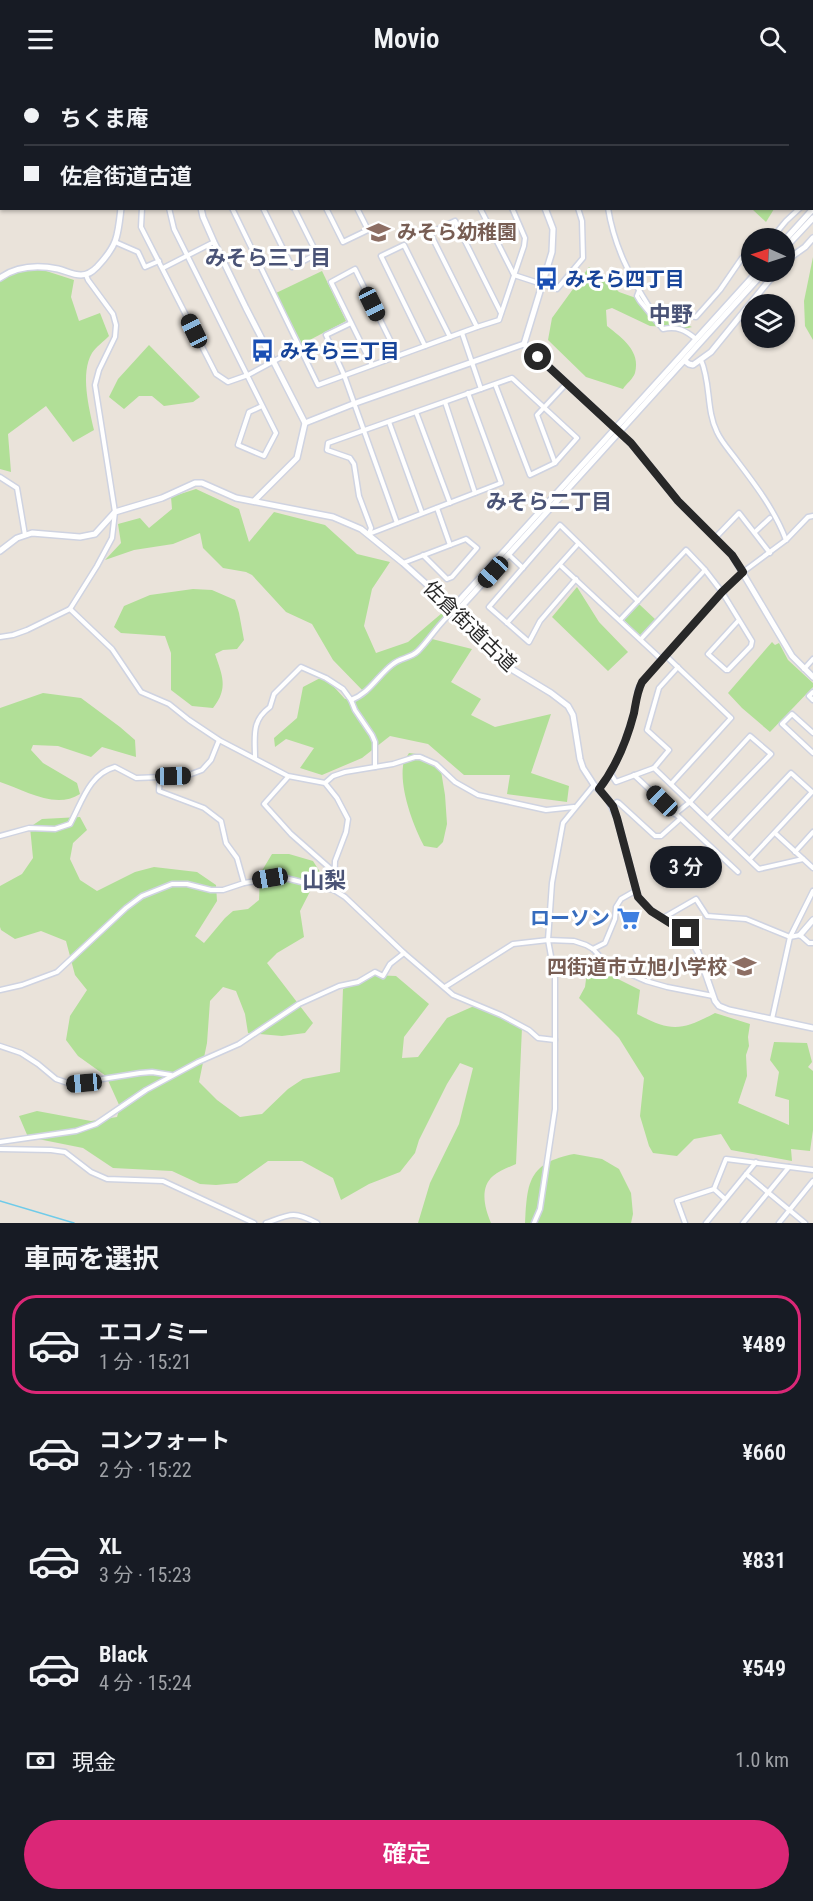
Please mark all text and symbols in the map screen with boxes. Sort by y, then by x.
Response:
icon: menu [24,23,57,56]
text: Movio [374,23,439,55]
icon: search [756,23,789,56]
text: ちくま庵 [60,106,148,131]
text: 佐倉街道古道 [60,164,192,189]
school or university icon: みそら幼稚園 [366,219,392,245]
place label: みそら幼稚園 [397,220,517,244]
north arrow [741,228,795,282]
map controls [741,228,795,348]
district label: みそら三丁目 [205,246,331,270]
bus stop icon: みそら四丁目 [534,266,560,292]
place label: みそら四丁目 [565,267,685,291]
car [356,284,388,324]
button: layers [741,294,795,348]
district label: 中野 [649,302,693,327]
car [178,311,210,351]
bus stop icon: みそら三丁目 [249,338,275,364]
place label: みそら三丁目 [280,339,400,363]
route start [524,343,551,370]
district label: みそら二丁目 [486,490,612,514]
car [474,553,512,591]
street label: 佐倉街道古道 [419,576,521,676]
car [155,767,191,785]
car [643,782,681,820]
callout: 3 分 [650,846,722,888]
text: 3 分 [669,855,703,879]
car [251,866,289,890]
district label: 山梨 [302,868,346,893]
supermarket icon: ローソン [615,905,641,931]
place label: ローソン [530,906,610,930]
route end [672,919,699,946]
school or university icon: 四街道市立旭小学校 [732,954,758,980]
place label: 四街道市立旭小学校 [547,955,727,979]
car [65,1072,103,1094]
text: 車両を選択 [24,1243,159,1275]
icon: car [27,1318,81,1372]
text: エコノミー [99,1320,209,1345]
text: ¥489 [742,1332,786,1357]
text: 1 分 · 15:21 [99,1350,192,1374]
icon: car [27,1426,81,1480]
text: コンフォート [99,1428,230,1453]
text: ¥660 [742,1440,786,1465]
text: 2 分 · 15:22 [99,1458,192,1482]
icon: car [27,1534,81,1588]
text: XL [99,1534,122,1559]
text: ¥831 [742,1548,786,1573]
text: 3 分 · 15:23 [99,1563,192,1587]
icon: car [27,1642,81,1696]
text: Black [99,1642,148,1667]
text: ¥549 [742,1656,786,1681]
text: 4 分 · 15:24 [99,1671,192,1695]
icon: cash [24,1744,57,1777]
text: 1.0 km [735,1748,789,1772]
text: 現金 [72,1750,116,1775]
button: 確定 [24,1820,789,1889]

